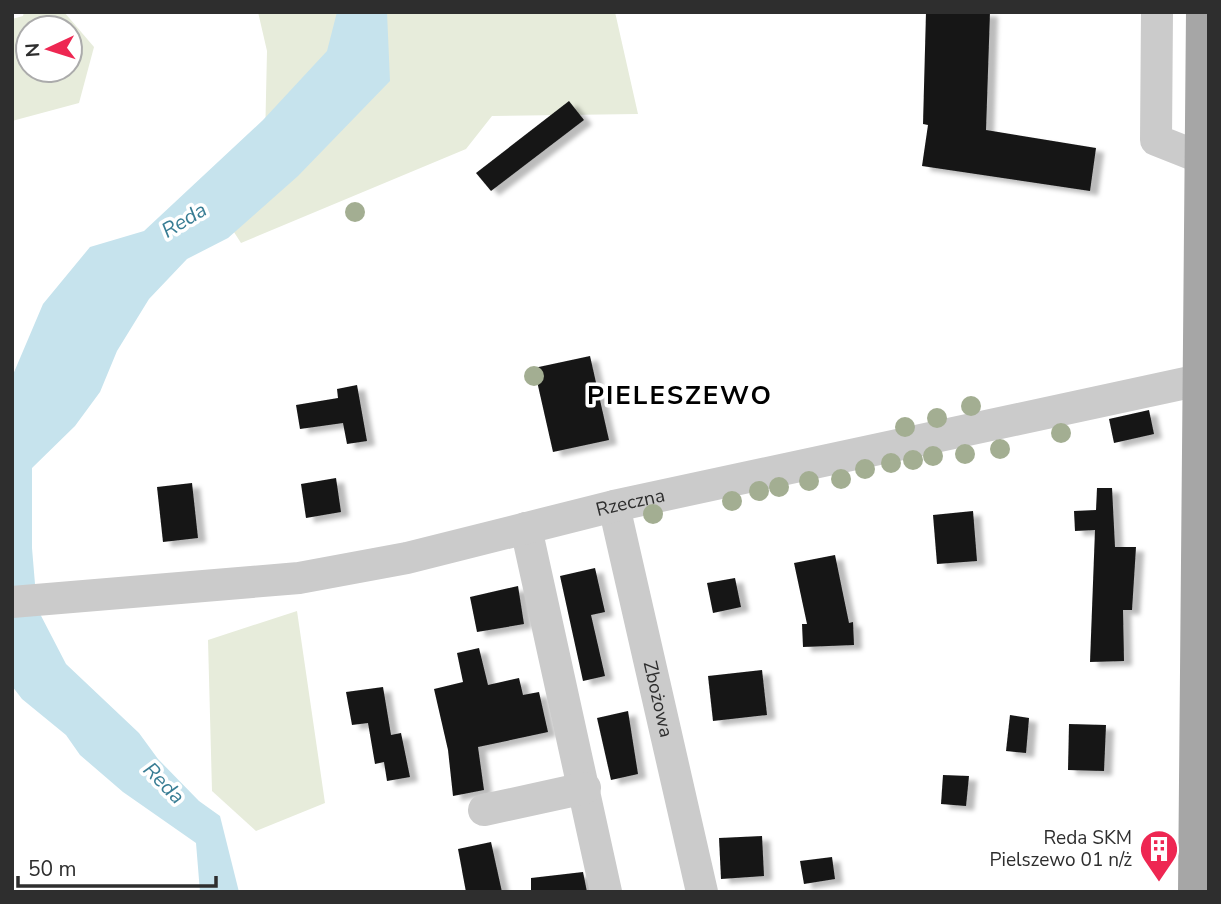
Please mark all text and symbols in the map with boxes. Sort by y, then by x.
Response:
north arrow [14,14,84,84]
text: N [20,42,47,58]
water label: Reda [156,196,212,244]
district label: PIELESZEWO [587,378,773,413]
street label: Rzeczna [593,482,667,523]
street label: Zbożowa [637,658,679,740]
water label: Reda [137,756,191,810]
place label: Reda SKM Pielszewo 01 n/ż [989,825,1132,873]
building icon: Reda SKM Pielszewo 01 n/ż [1138,828,1180,883]
scale bar [18,844,215,888]
text: 50 m [28,855,77,883]

